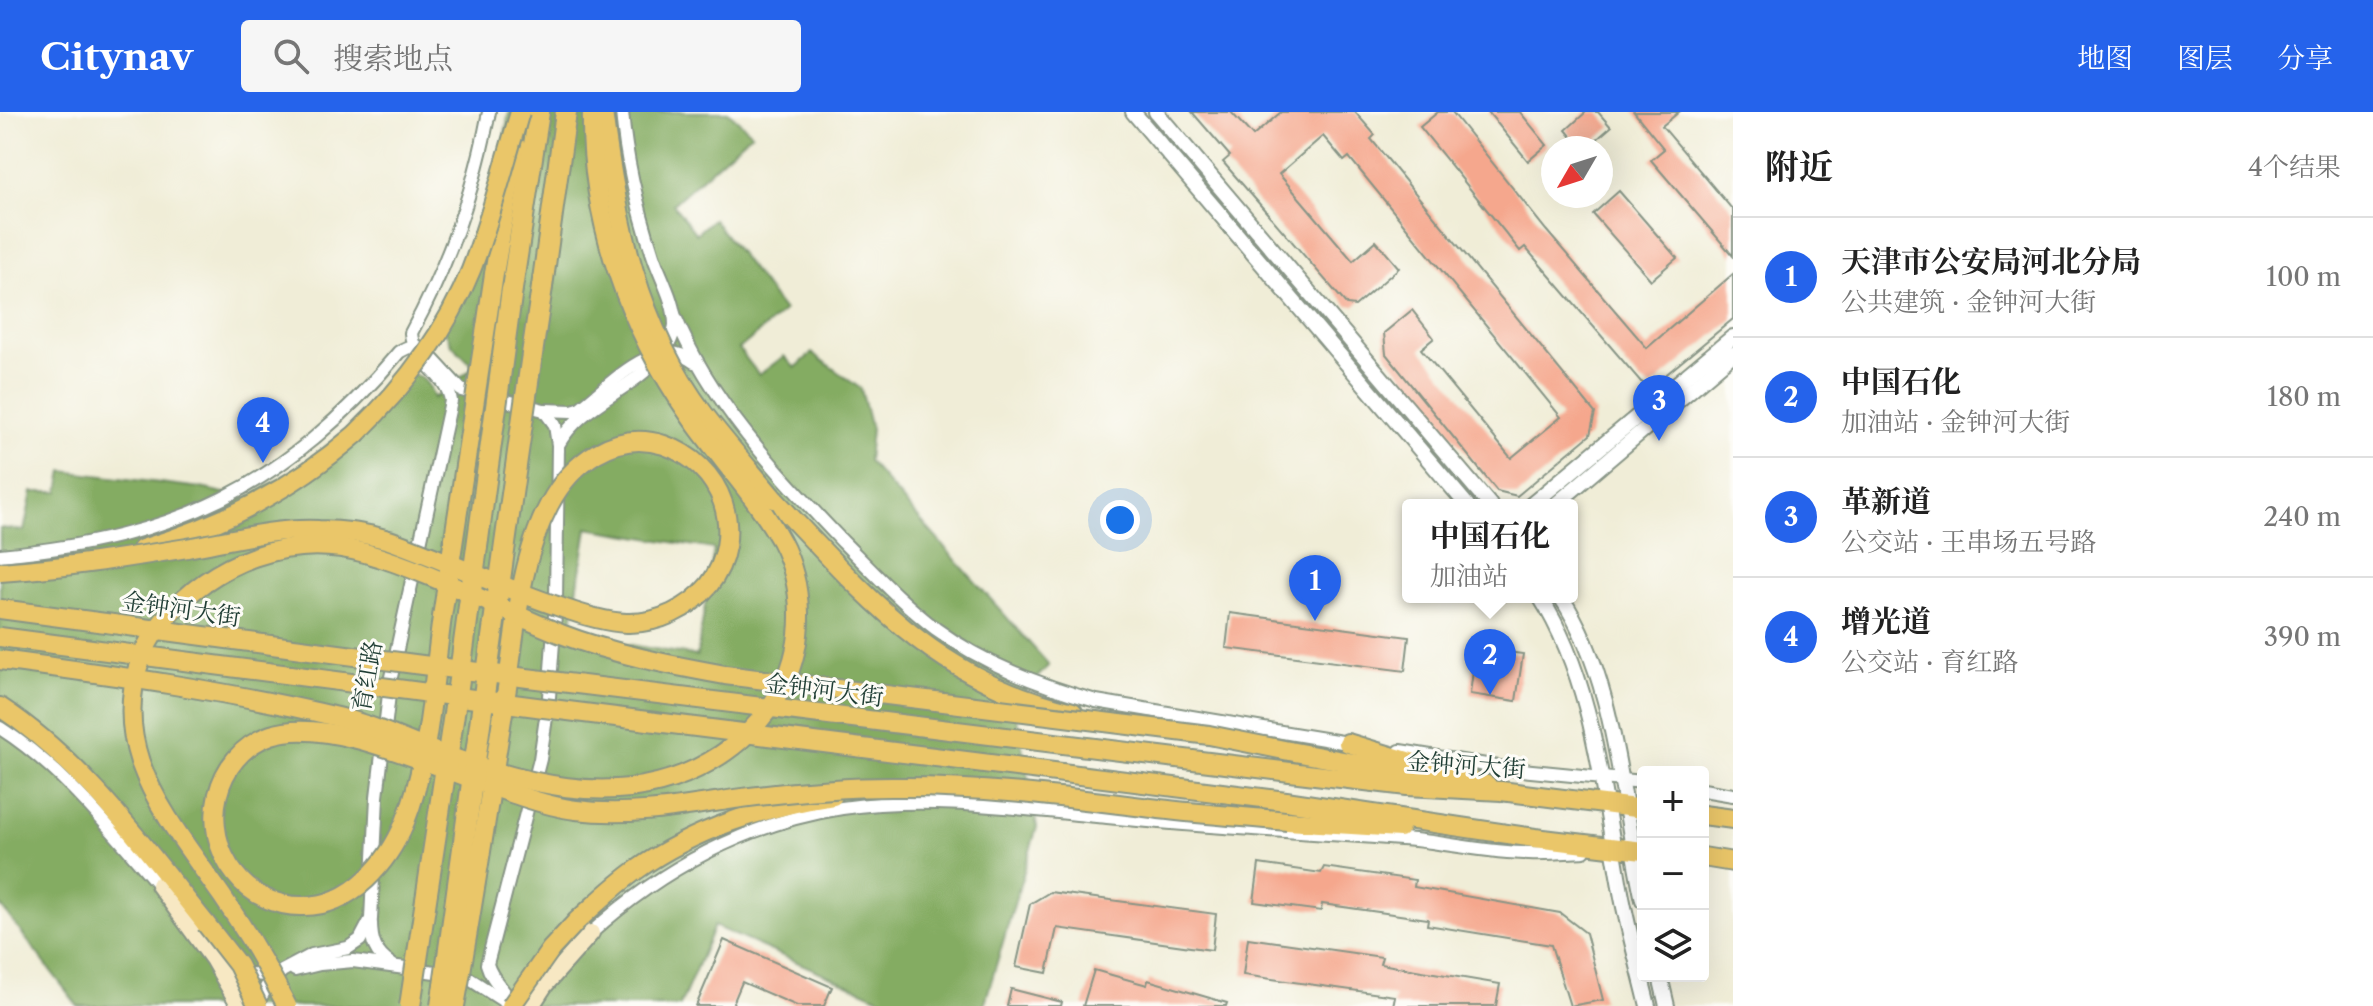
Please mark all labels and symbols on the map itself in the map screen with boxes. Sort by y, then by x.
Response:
north arrow [1541,136,1613,208]
pin: 3 [1633,375,1685,441]
pin: 4 [237,397,289,463]
your location [1100,500,1140,540]
pin: 1 [1289,555,1341,621]
street label: 金钟河大街 [120,586,242,632]
pin: 2 [1464,629,1516,695]
street label: 育红路 [346,638,388,714]
street label: 金钟河大街 [763,668,885,712]
street label: 金钟河大街 [1405,746,1527,784]

